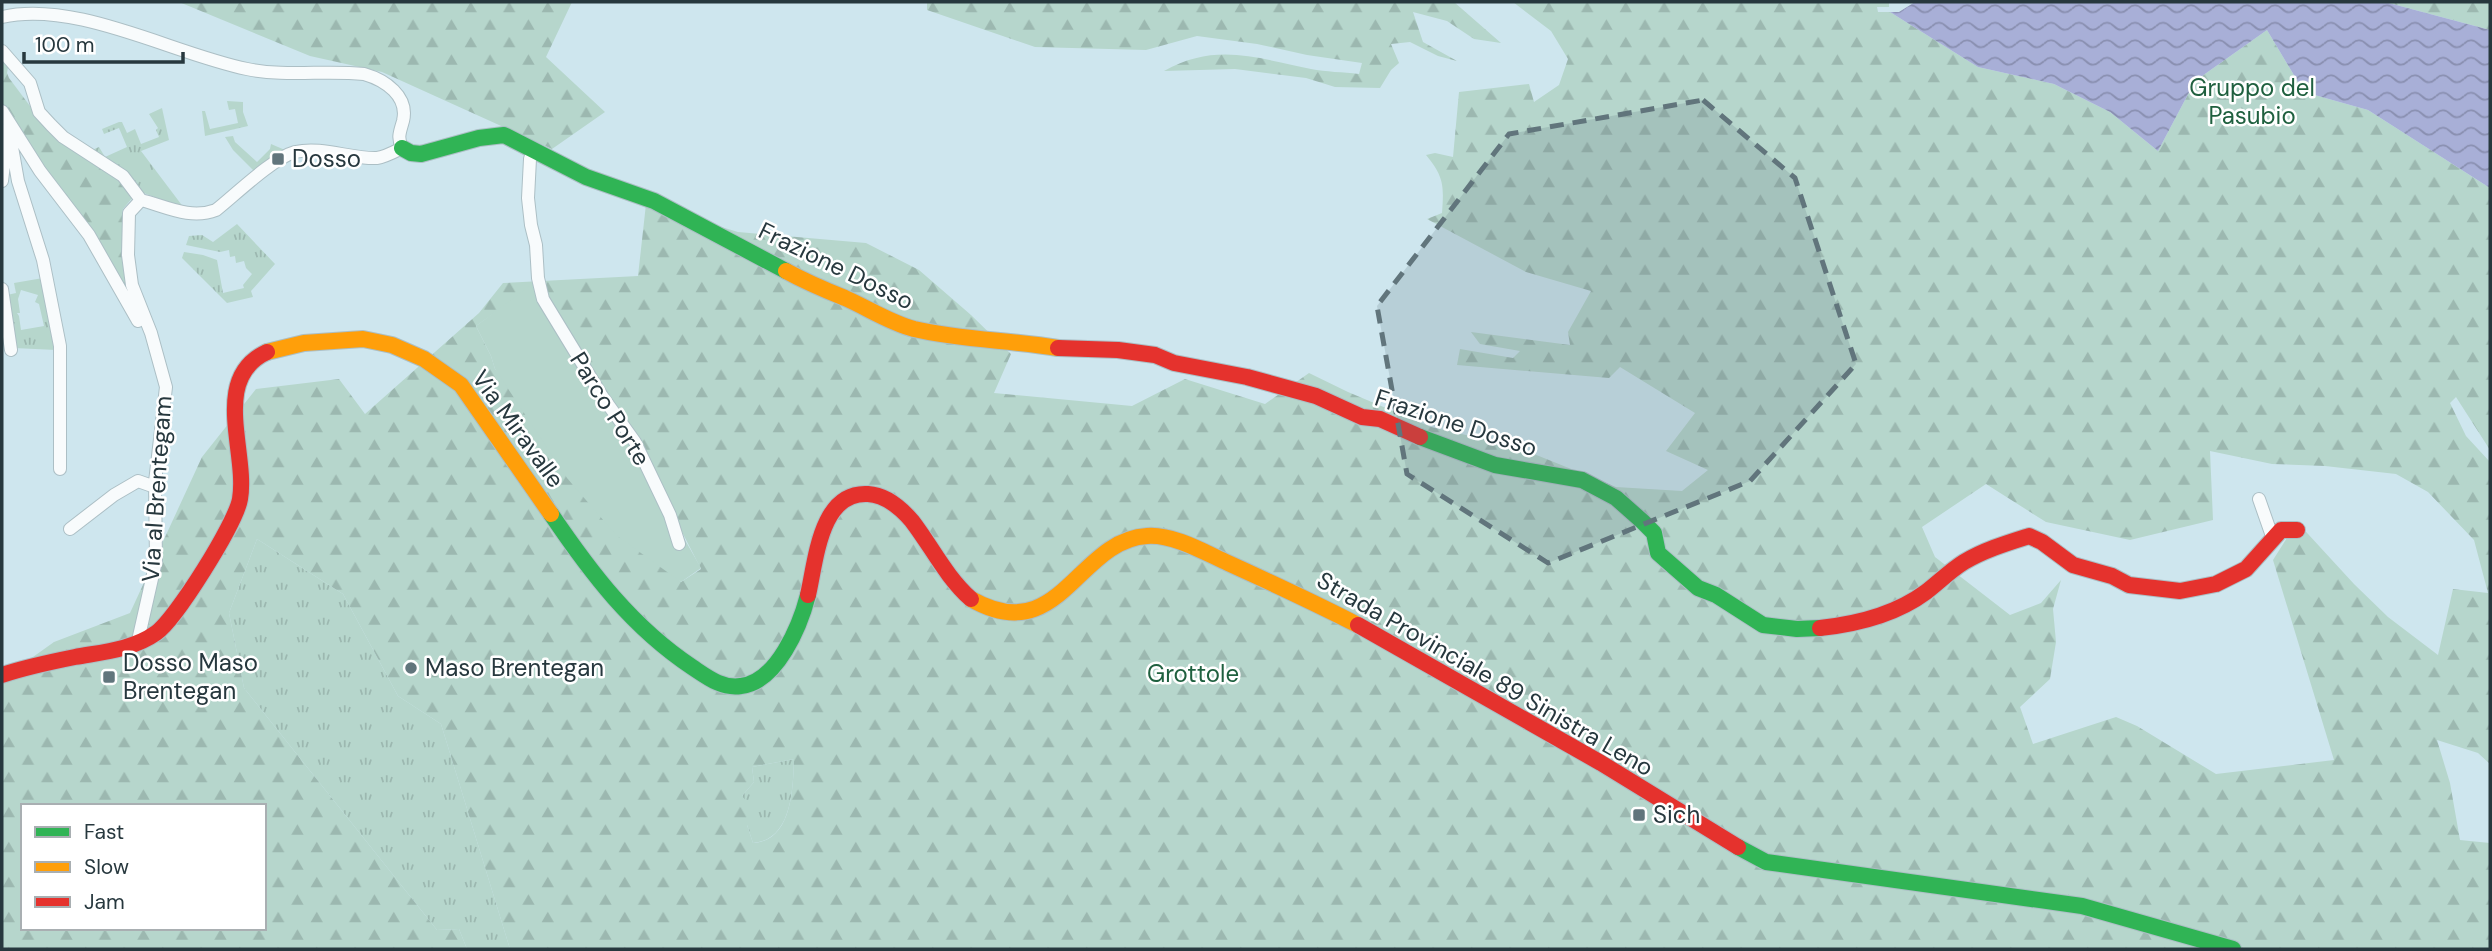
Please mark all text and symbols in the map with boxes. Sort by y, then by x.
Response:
scale bar [24,21,184,65]
text: 100 m [35,31,95,59]
park label: Gruppo del Pasubio [2189,72,2315,131]
place label: Dosso [292,143,361,174]
marker: Dosso [270,151,286,167]
street label: Frazione Dosso [754,215,919,316]
street label: Parco Porte [563,346,658,471]
street label: Via Miravalle [465,364,572,494]
street label: Frazione Dosso [1371,382,1541,463]
street label: Via al Brentegam [135,395,178,583]
street label: Strada Provinciale 89 Sinistra Leno [1311,564,1659,783]
place label: Dosso Maso Brentegan [123,647,258,706]
place label: Maso Brentegan [425,652,604,683]
park label: Grottole [1147,658,1239,689]
marker: Maso Brentegan [403,660,419,676]
marker: Dosso Maso Brentegan [101,669,117,685]
place label: Sich [1653,799,1700,830]
legend [21,804,266,930]
marker: Sich [1631,807,1647,823]
text: Fast [84,818,124,846]
text: Slow [84,853,129,881]
text: Jam [84,888,125,916]

